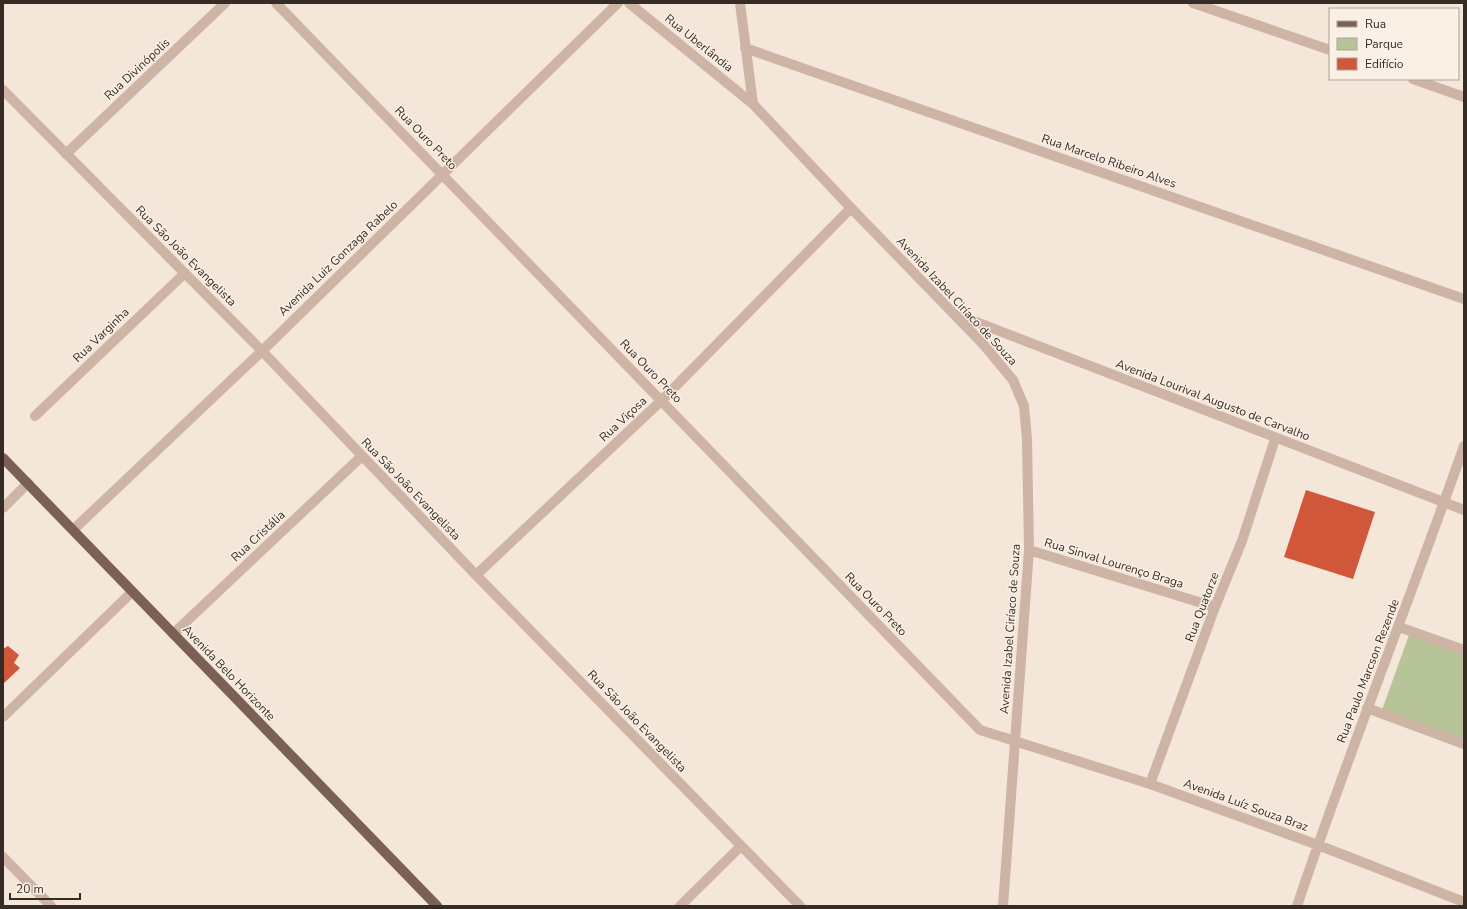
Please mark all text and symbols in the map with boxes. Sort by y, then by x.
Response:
legend [1329,8,1459,80]
street label: Rua Uberlândia [662,11,736,75]
text: Rua [1365,16,1386,32]
street label: Rua Divinópolis [101,34,173,104]
text: Parque [1365,36,1403,52]
text: Edifício [1365,56,1404,72]
street label: Rua Ouro Preto [391,103,461,174]
street label: Rua Marcelo Ribeiro Alves [1040,130,1179,192]
street label: Avenida Luiz Gonzaga Rabelo [275,196,401,319]
street label: Rua São João Evangelista [132,202,240,310]
street label: Avenida Izabel Ciríaco de Souza [893,233,1021,369]
street label: Rua Varginha [69,304,133,366]
street label: Rua Ouro Preto [616,336,686,407]
street label: Avenida Lourival Augusto de Carvalho [1114,356,1313,445]
street label: Rua Viçosa [596,393,650,445]
street label: Rua São João Evangelista [358,434,464,544]
street label: Rua Cristália [228,507,288,565]
street label: Rua Sinval Lourenço Braga [1042,534,1186,592]
street label: Avenida Izabel Ciríaco de Souza [996,543,1024,715]
street label: Rua Ouro Preto [841,569,911,640]
street label: Rua Quatorze [1181,570,1223,644]
street label: Rua Paulo Marcson Rezende [1333,597,1403,745]
street label: Avenida Belo Horizonte [179,622,279,724]
street label: Rua São João Evangelista [584,666,690,776]
street label: Avenida Luíz Souza Braz [1181,775,1311,835]
scale bar [10,875,80,901]
text: 20 m [16,881,44,897]

